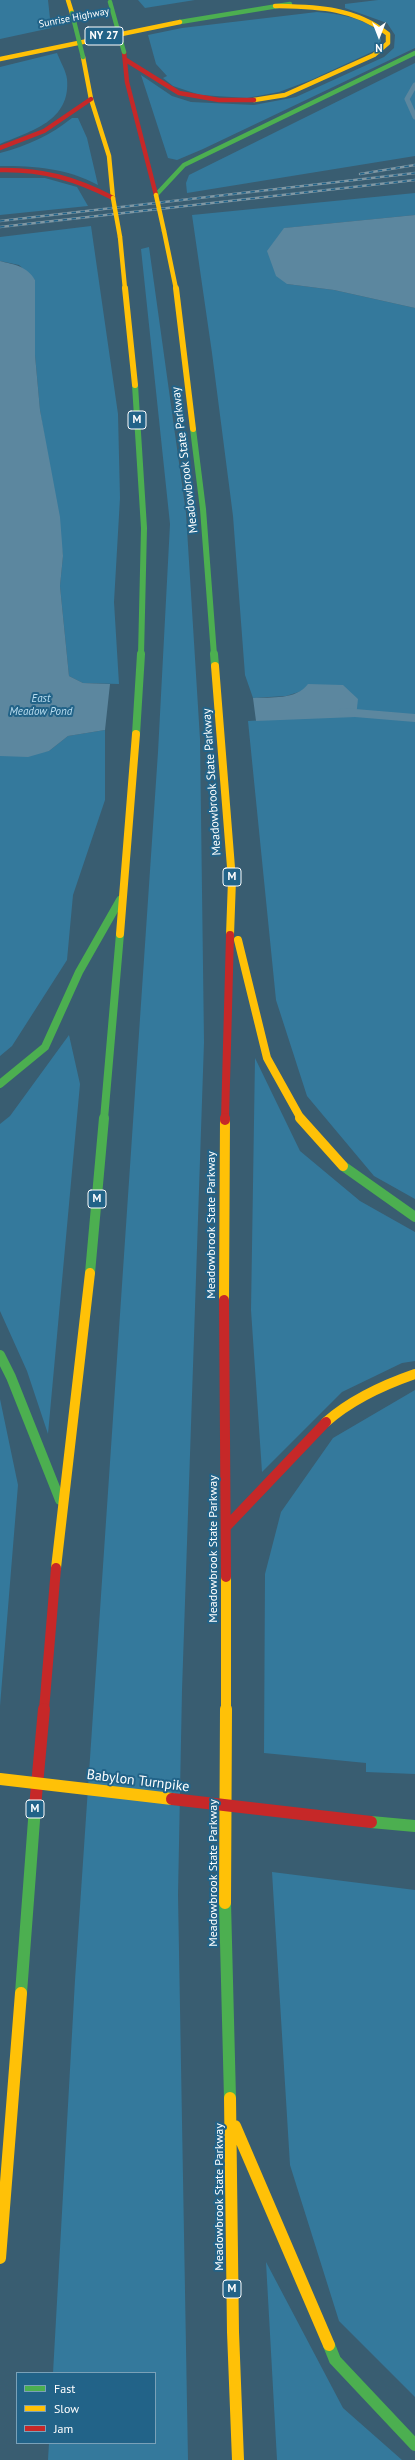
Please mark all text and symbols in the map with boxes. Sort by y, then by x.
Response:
street label: Sunrise Highway [38,5,110,31]
north arrow [359,16,399,56]
road number: NY 27 [85,27,123,45]
text: N [375,41,383,55]
street label: Meadowbrook State Parkway [169,386,201,534]
road number: M [128,411,146,429]
water label: East Meadow Pond [10,692,72,718]
street label: Meadowbrook State Parkway [200,708,224,856]
road number: M [223,868,241,886]
street label: Meadowbrook State Parkway [205,1151,219,1299]
road number: M [88,1190,106,1208]
street label: Meadowbrook State Parkway [207,1475,221,1623]
street label: Babylon Turnpike [86,1766,190,1796]
street label: Meadowbrook State Parkway [207,1799,221,1947]
road number: M [26,1800,44,1818]
street label: Meadowbrook State Parkway [213,2123,227,2271]
road number: M [223,2280,241,2298]
legend [16,2372,156,2444]
text: Fast [54,2381,75,2396]
text: Slow [54,2401,79,2416]
text: Jam [54,2421,73,2436]

